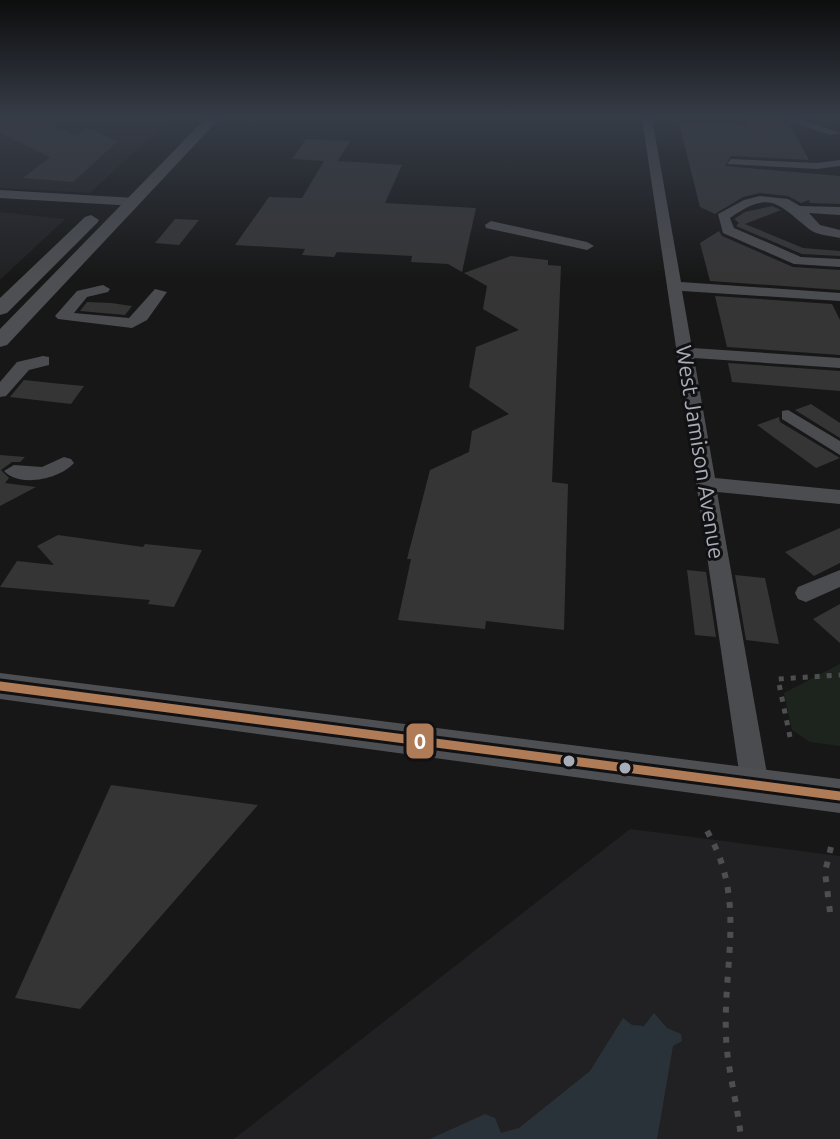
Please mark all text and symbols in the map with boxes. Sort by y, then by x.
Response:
street label: West Jamison Avenue [672,343,730,561]
line badge: 0 [405,722,435,760]
text: 0 [414,728,426,753]
unlabelled marker [561,753,577,769]
unlabelled marker [617,760,633,776]

